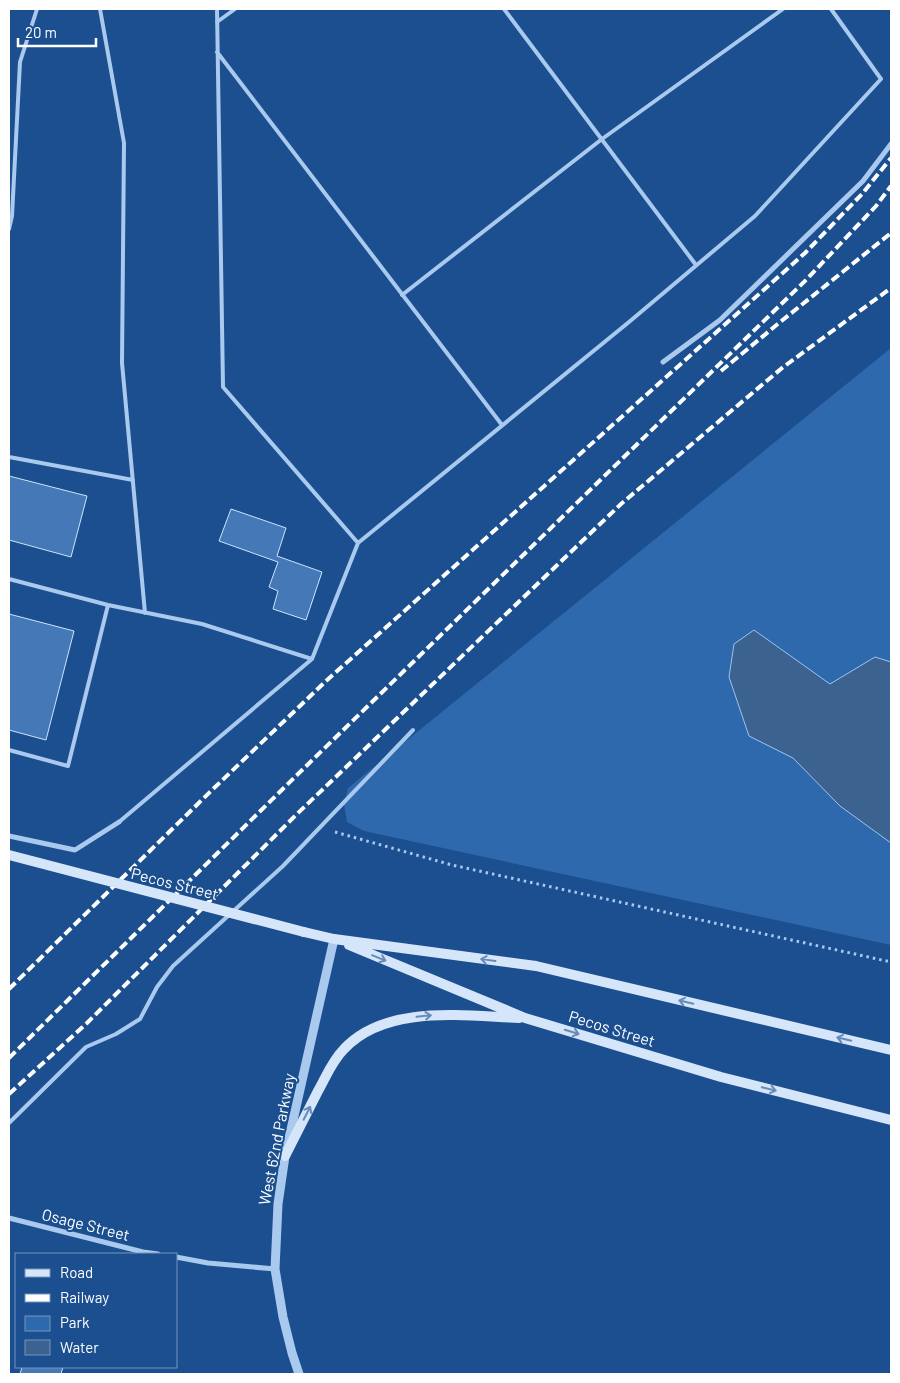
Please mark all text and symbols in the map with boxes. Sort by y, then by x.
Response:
scale bar [18,15,95,47]
text: 20 m [25,23,57,41]
street label: Pecos Street [129,863,221,903]
one-way arrow [371,953,386,963]
one-way arrow [480,955,496,965]
one-way arrow [678,997,694,1006]
street label: Pecos Street [567,1006,657,1050]
one-way arrow [416,1011,432,1021]
one-way arrow [563,1027,579,1037]
one-way arrow [836,1034,852,1043]
street label: West 62nd Parkway [254,1071,298,1207]
one-way arrow [760,1085,776,1094]
one-way arrow [302,1105,312,1120]
street label: Osage Street [40,1204,132,1244]
legend [15,1253,178,1368]
text: Road [60,1263,93,1281]
text: Railway [60,1288,109,1306]
text: Park [60,1313,90,1331]
text: Water [60,1338,99,1356]

